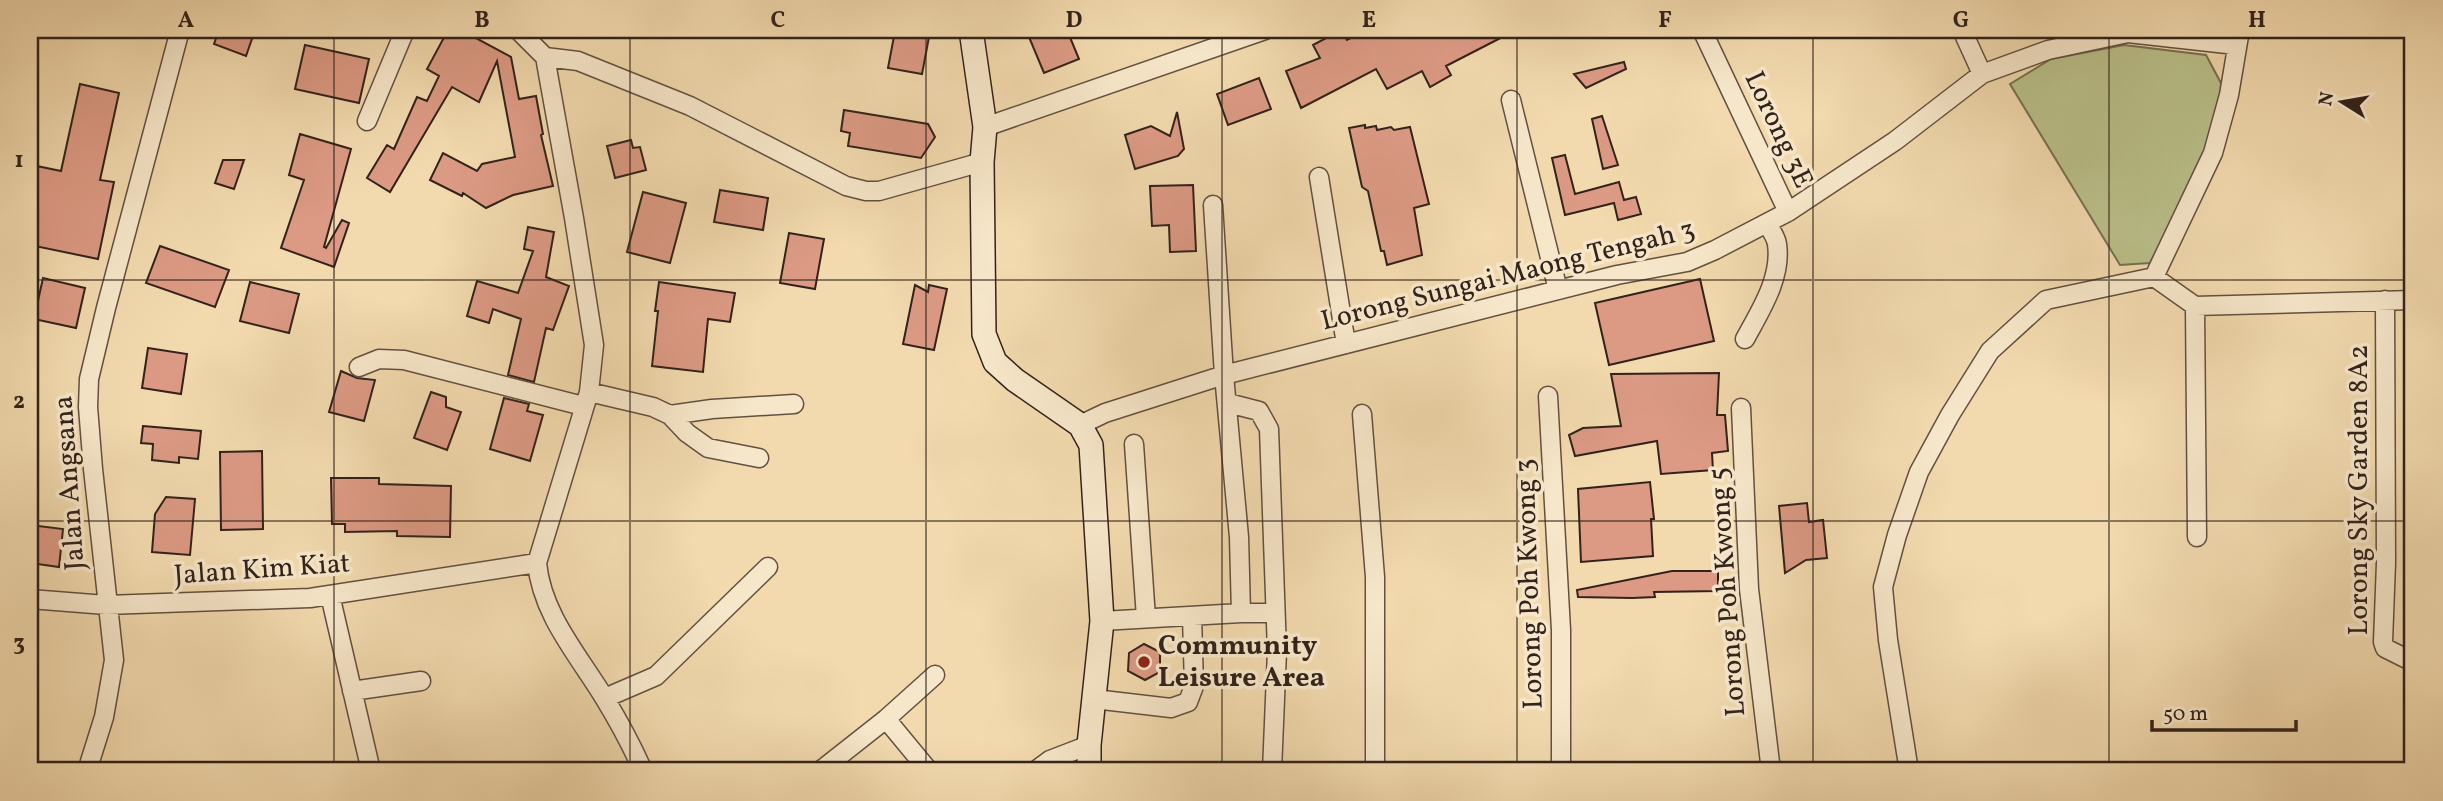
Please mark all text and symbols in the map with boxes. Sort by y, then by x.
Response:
text: A [178,5,194,37]
text: B [474,5,490,37]
text: C [771,5,785,37]
text: D [1066,5,1083,37]
text: E [1362,5,1376,37]
text: F [1658,5,1672,37]
text: G [1953,5,1969,37]
text: H [2248,5,2266,37]
street label: Lorong 3E [1734,65,1822,195]
north arrow [2306,66,2376,136]
text: N [2313,90,2341,108]
text: 1 [14,145,24,177]
street label: Lorong Sungai Maong Tengah 3 [1317,211,1699,341]
street label: Lorong Sky Garden 8A2 [2340,345,2379,635]
text: 2 [13,386,25,418]
street label: Jalan Angsana [44,394,96,572]
street label: Lorong Poh Kwong 3 [1506,458,1554,710]
street label: Lorong Poh Kwong 5 [1700,466,1756,718]
street label: Jalan Kim Kiat [173,544,351,596]
place label: Community Leisure Area [1158,627,1325,698]
text: 3 [13,628,25,660]
marker: Community Leisure Area [1136,654,1152,670]
scale bar [2152,689,2296,733]
text: 50 m [2163,700,2208,729]

